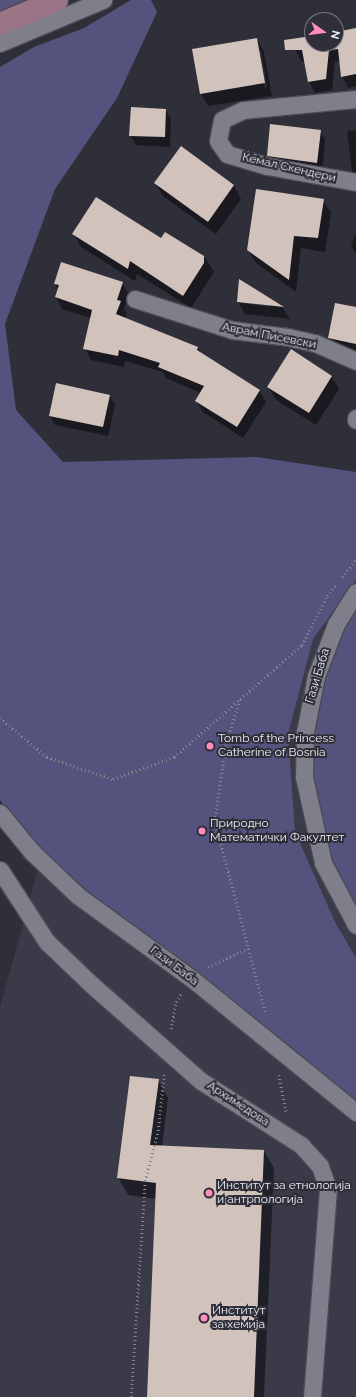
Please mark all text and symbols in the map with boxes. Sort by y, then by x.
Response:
north arrow [304,12,344,52]
text: N [328,29,342,40]
street label: Ќемал Скендери [241,150,337,186]
street label: Аврам Писевски [221,320,317,352]
street label: Гази Баба [303,647,333,705]
place label: Tomb of the Princess Catherine of Bosnia [218,732,334,760]
marker: Tomb of the Princess Catherine of Bosnia [205,741,215,751]
place label: Природно Математички Факултет [210,817,344,845]
marker: Природно Математички Факултет [197,826,207,836]
street label: Гази Баба [147,943,201,989]
street label: Архимедова [204,1079,272,1129]
place label: Институт за етнологија и антрпологија [217,1179,351,1207]
marker: Институт за етнологија и антрпологија [204,1188,214,1198]
place label: Институт за хемија [212,1304,266,1332]
marker: Институт за хемија [199,1313,209,1323]

